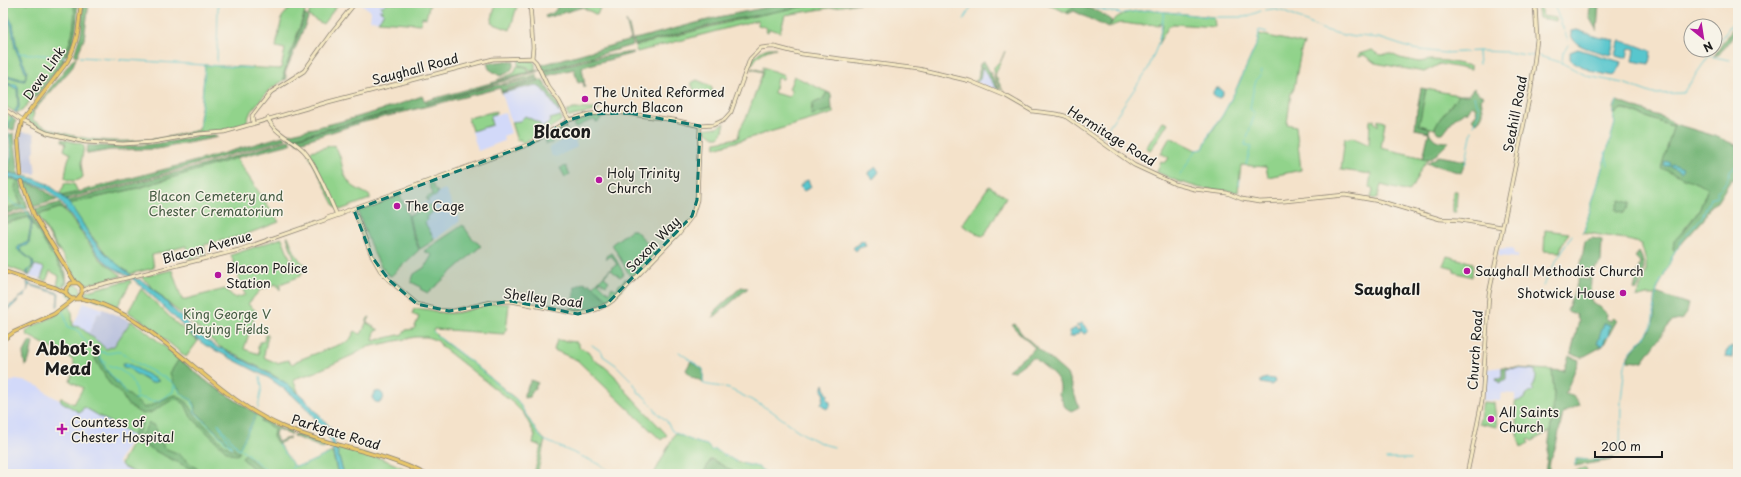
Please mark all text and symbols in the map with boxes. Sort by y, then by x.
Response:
north arrow [1683,18,1723,58]
text: N [1700,38,1716,57]
street label: Deva Link [18,42,69,104]
street label: Saughall Road [369,48,460,89]
street label: Seahill Road [1498,74,1531,154]
place label: The United Reformed Church Blacon [593,82,725,116]
marker: The United Reformed Church Blacon [580,94,590,104]
street label: Hermitage Road [1064,101,1160,170]
district label: Blacon [533,118,591,144]
place label: Holy Trinity Church [607,163,680,197]
marker: Holy Trinity Church [594,175,604,185]
park label: Blacon Cemetery and Chester Crematorium [148,186,284,220]
place label: The Cage [405,196,465,215]
marker: The Cage [392,201,402,211]
street label: Saxon Way [621,212,684,276]
street label: Blacon Avenue [160,225,254,268]
place label: Blacon Police Station [226,258,308,292]
place label: Saughall Methodist Church [1475,261,1644,280]
marker: Saughall Methodist Church [1462,266,1472,276]
marker: Blacon Police Station [213,270,223,280]
district label: Saughall [1354,277,1420,300]
street label: Shelley Road [502,283,584,312]
place label: Shotwick House [1517,283,1615,302]
marker: Shotwick House [1618,288,1628,298]
park label: King George V Playing Fields [183,304,271,338]
street label: Church Road [1462,309,1487,391]
district label: Abbot's Mead [35,335,100,381]
place label: All Saints Church [1499,402,1559,436]
street label: Parkgate Road [289,409,383,454]
place label: Countess of Chester Hospital [71,412,174,446]
marker: All Saints Church [1486,414,1496,424]
marker: Countess of Chester Hospital [56,423,68,435]
scale bar [1595,433,1662,459]
text: 200 m [1601,437,1641,455]

